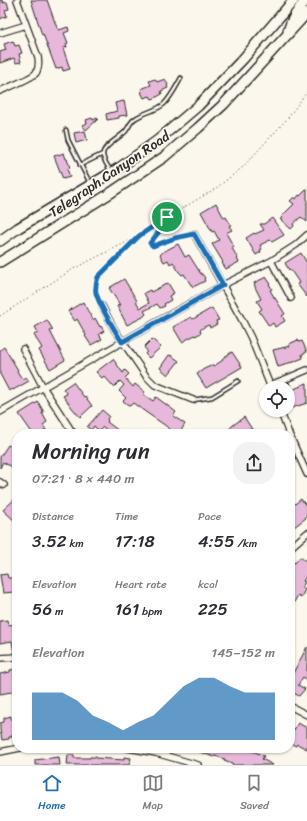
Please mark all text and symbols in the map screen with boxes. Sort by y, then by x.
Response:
street label: Telegraph Canyon Road [43,123,176,224]
pin [150,200,184,234]
icon: arrive [156,206,178,228]
map controls [259,381,295,417]
button: locate [259,381,295,417]
text: Morning run [32,432,150,471]
button: share [233,442,275,484]
text: 07:21 · 8 × 440 m [32,467,135,490]
text: Distance [32,507,74,526]
text: Time [115,507,138,526]
text: Pace [198,507,221,526]
text: 3.52 [32,526,67,556]
text: 17:18 [115,526,155,556]
text: 4:55 [198,526,235,556]
text: km [67,534,84,553]
text: /km [235,534,257,553]
text: Elevation [32,575,77,594]
text: Heart rate [115,575,167,594]
text: kcal [198,575,218,594]
text: 56 [32,594,52,624]
text: 161 [115,594,139,624]
text: 225 [198,594,228,624]
text: m [52,602,63,621]
text: bpm [139,602,162,621]
text: Elevation [32,641,85,664]
text: 145–152 m [212,641,275,664]
tab: Home [38,772,66,815]
tab: Map [142,772,164,815]
tab: Saved [240,772,269,815]

